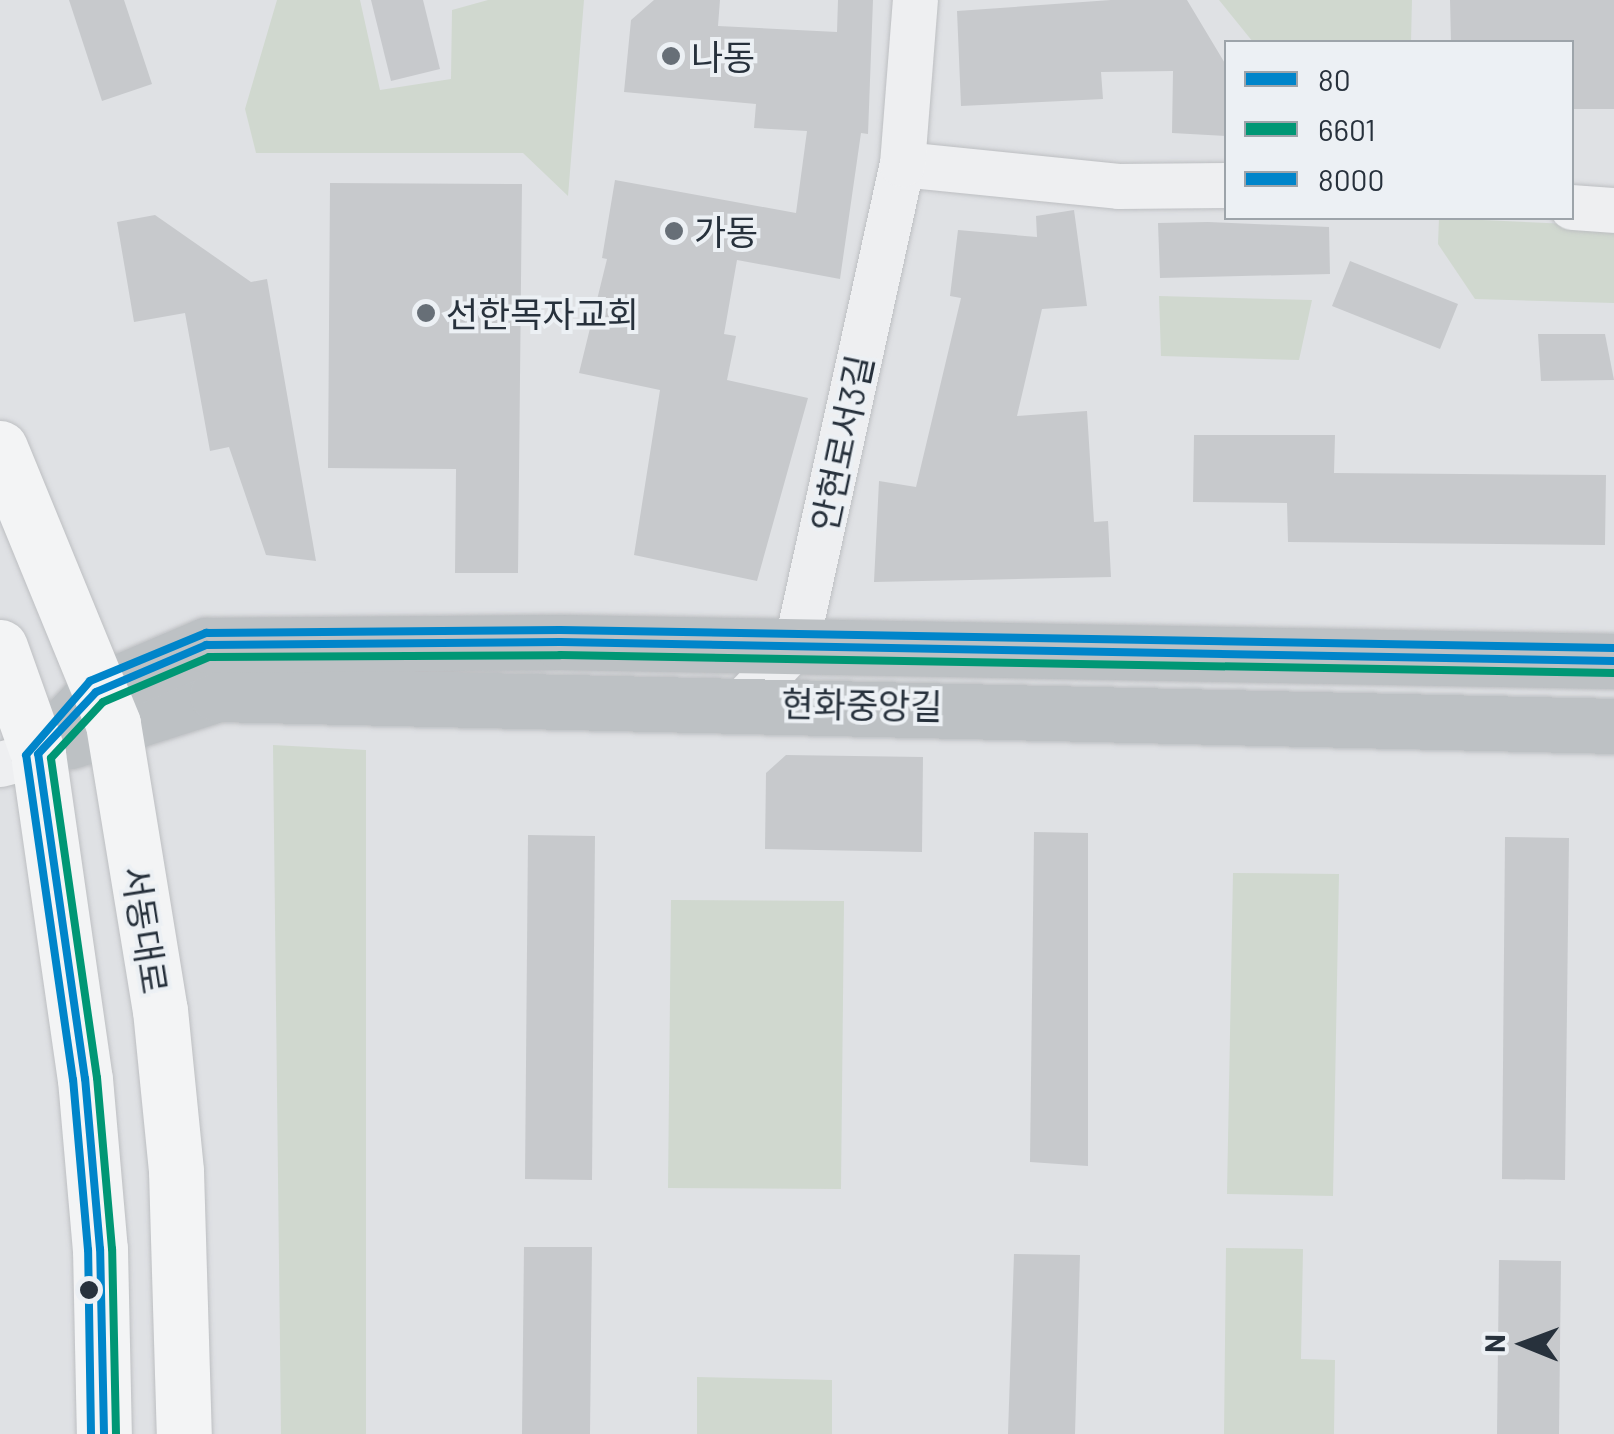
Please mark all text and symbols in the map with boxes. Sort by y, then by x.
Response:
place label: 나동 [691,35,755,77]
legend [1224,40,1574,220]
marker: 나동 [660,45,682,67]
text: 80 [1318,61,1351,97]
text: 6601 [1318,111,1376,147]
text: 8000 [1318,161,1384,197]
place label: 가동 [694,210,758,252]
marker: 가동 [663,220,685,242]
place label: 선한목자교회 [446,292,639,334]
marker: 선한목자교회 [415,302,437,324]
street label: 안현로서3길 [802,351,880,535]
street label: 현화중앙길 [781,682,943,726]
street label: 서동대로 [115,863,177,997]
unlabelled marker [79,1280,99,1300]
north arrow [1474,1294,1574,1394]
text: N [1477,1334,1511,1353]

